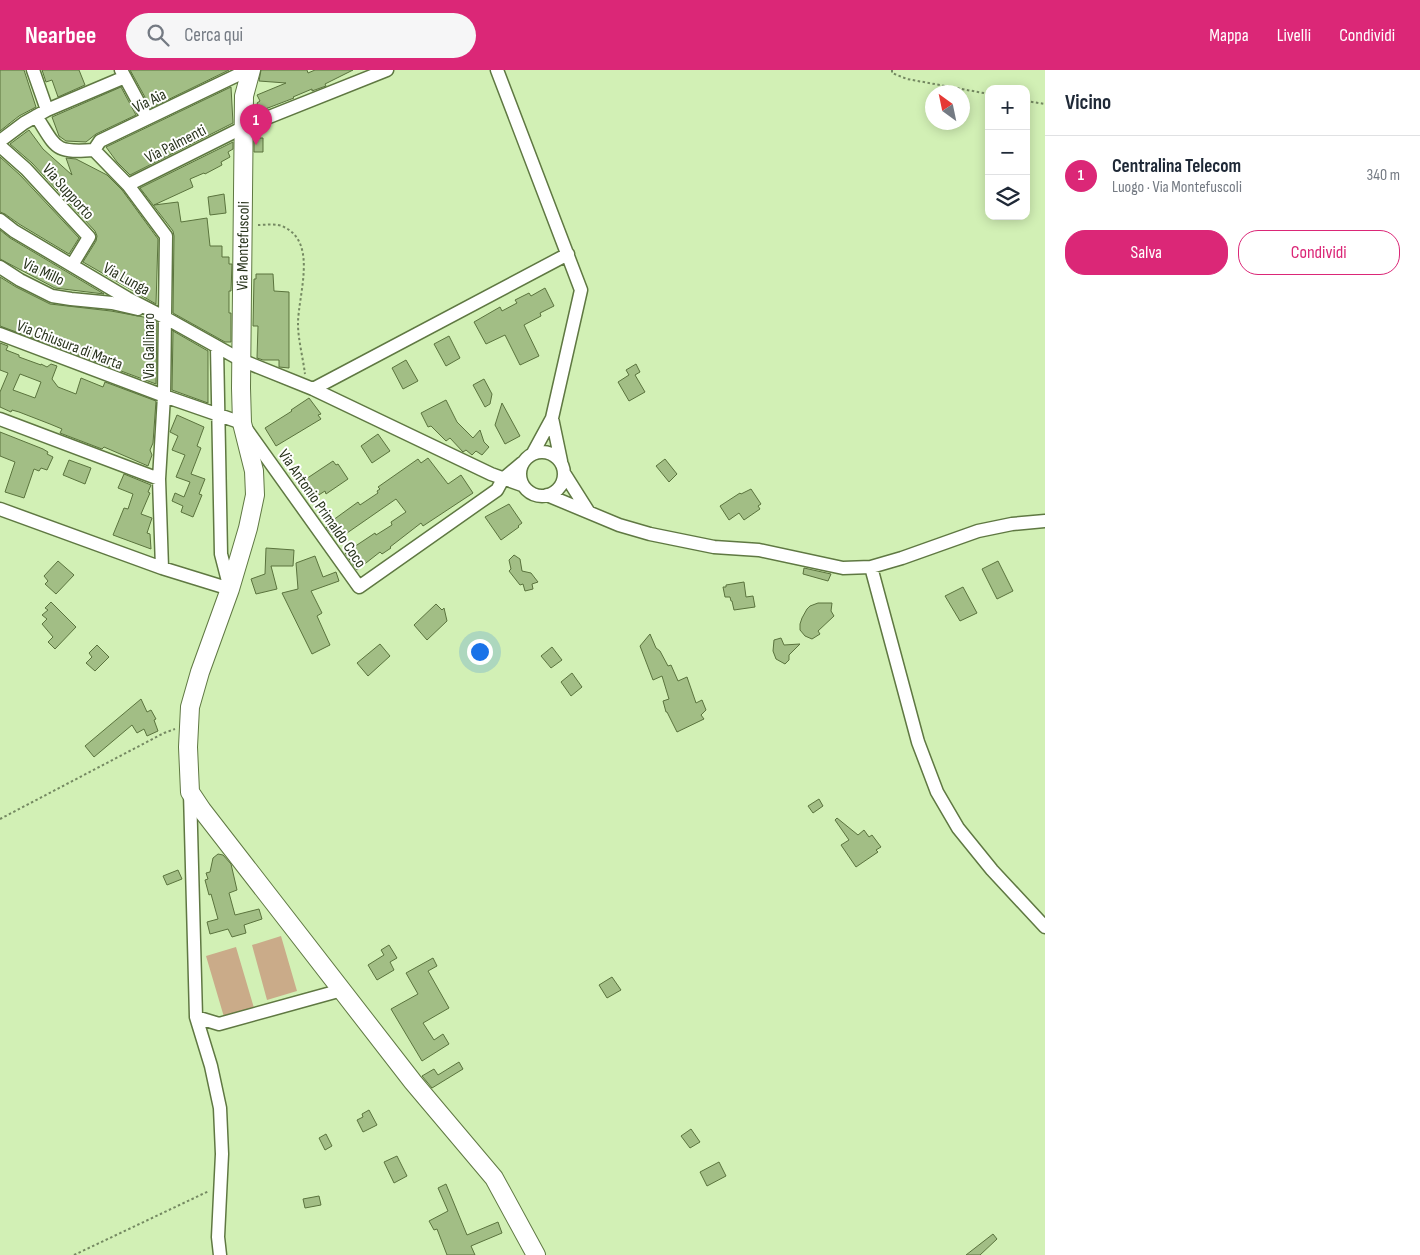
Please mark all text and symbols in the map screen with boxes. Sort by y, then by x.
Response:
search box [126,13,476,58]
text: Nearbee [25,21,96,50]
icon: search [144,21,172,49]
text: Cerca qui [184,24,243,47]
text: Mappa [1209,25,1249,46]
text: Livelli [1277,25,1311,46]
text: Condividi [1339,25,1395,46]
street label: Via Aia [130,85,169,118]
north arrow [925,85,970,130]
map controls [985,85,1030,220]
button: + [985,85,1030,130]
text: Vicino [1065,90,1111,115]
pin: 1 [240,104,272,145]
street label: Via Palmenti [142,121,209,168]
button: − [985,130,1030,175]
text: Centralina Telecom [1112,155,1241,178]
street label: Via Supporto [38,160,98,224]
text: 1 [1078,166,1084,185]
text: 340 m [1367,166,1400,185]
button: layers [985,175,1030,220]
text: Luogo · Via Montefuscoli [1112,178,1242,197]
street label: Via Montefuscoli [233,201,254,291]
button: Salva [1065,230,1228,275]
button: Condividi [1238,230,1400,275]
street label: Via Millo [19,254,67,290]
street label: Via Lunga [100,259,153,300]
street label: Via Gallinaro [140,313,159,379]
street label: Via Chiusura di Marta [14,316,125,374]
street label: Via Antonio Primaldo Coco [274,446,370,572]
your location [467,639,493,665]

